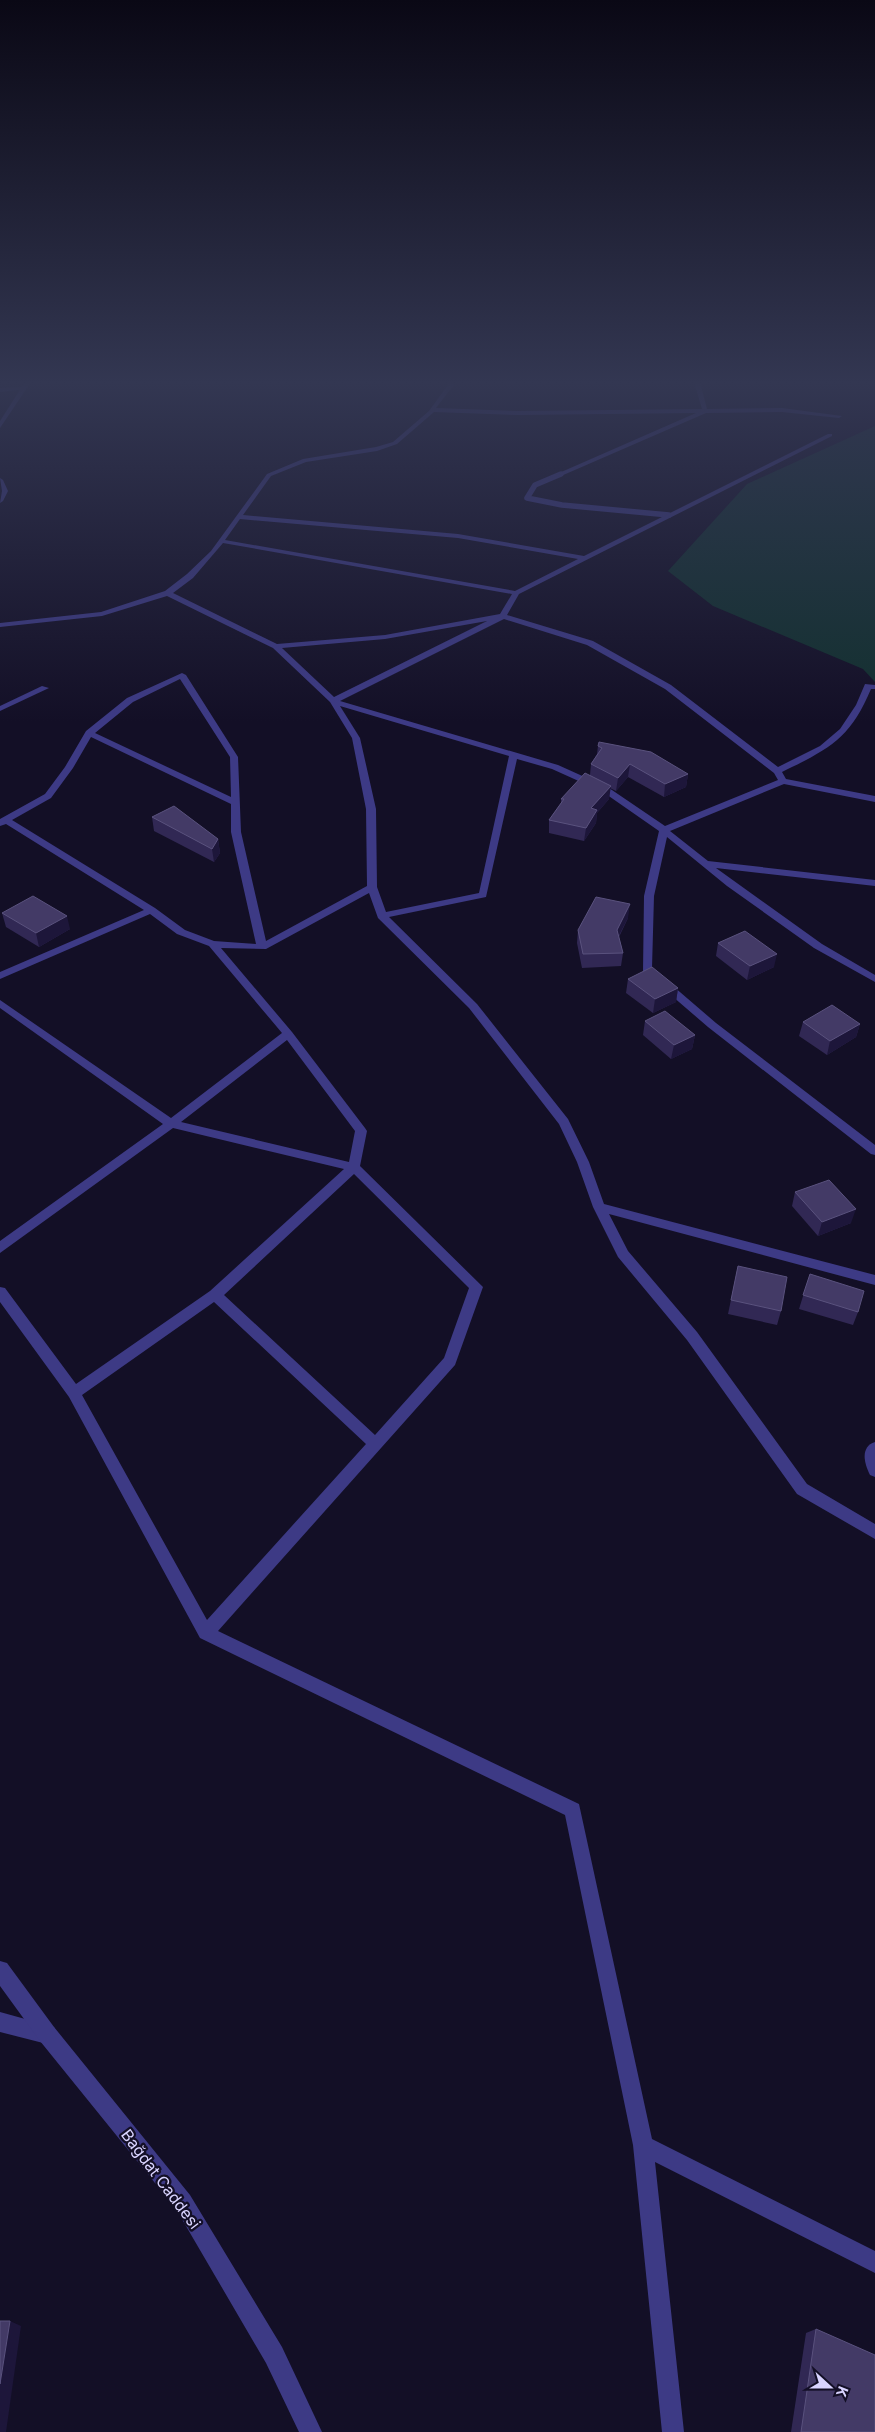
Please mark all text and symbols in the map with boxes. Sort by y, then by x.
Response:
street label: Bağdat Caddesi [117,2125,205,2233]
north arrow [805,2362,855,2412]
text: K [833,2384,852,2400]

